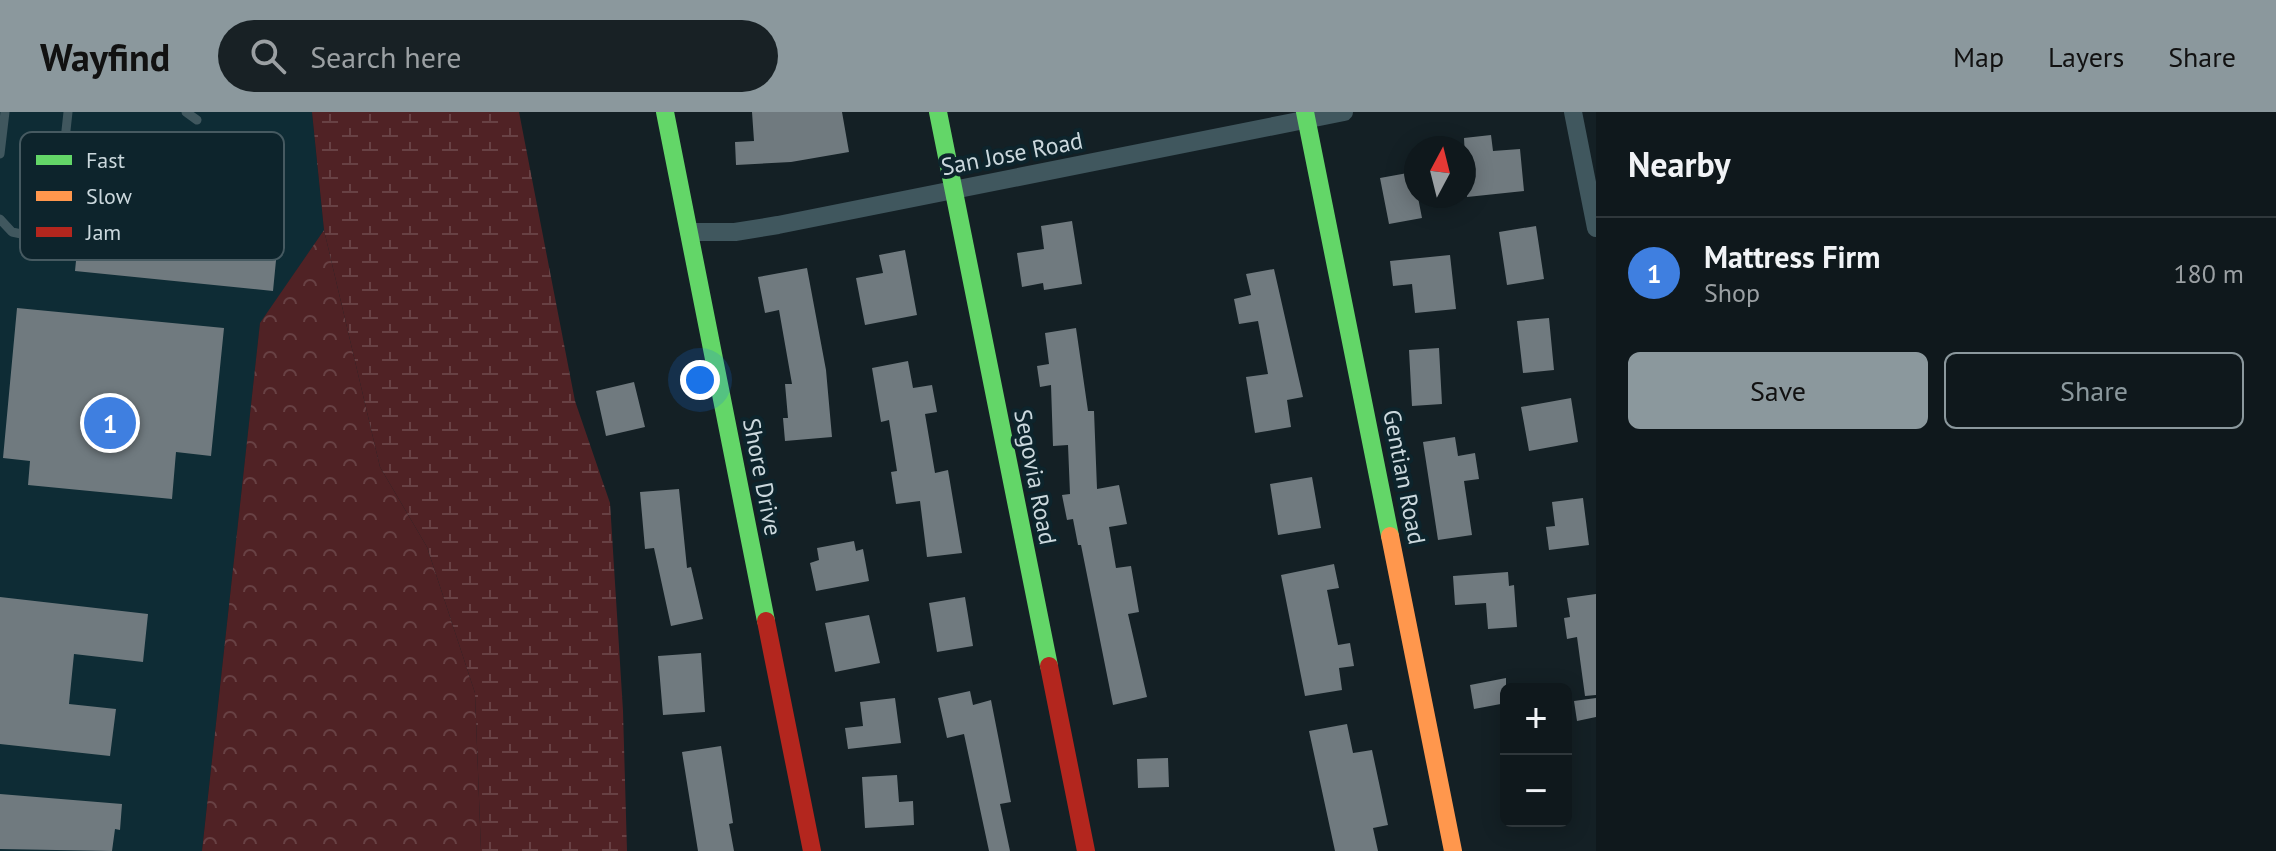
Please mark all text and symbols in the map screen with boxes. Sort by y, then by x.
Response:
search box [218,20,778,92]
text: Wayfind [40,32,170,81]
icon: search [246,34,290,78]
text: Search here [310,37,461,76]
text: Map [1953,38,2004,75]
text: Layers [2048,38,2124,75]
text: Share [2168,38,2236,75]
street label: San Jose Road [938,125,1085,182]
legend [20,132,284,260]
north arrow [1404,136,1476,208]
text: Nearby [1628,142,1730,186]
text: Fast [86,146,126,174]
text: Slow [86,182,132,210]
text: Jam [85,218,121,246]
text: Mattress Firm [1704,237,1880,276]
text: 1 [1647,257,1661,290]
text: 180 m [2173,257,2244,290]
text: Shop [1704,276,1760,309]
button: Save [1628,352,1928,429]
button: Share [1944,352,2244,429]
your location [680,360,720,400]
pin: 1 [84,393,136,453]
street label: Segovia Road [1007,407,1064,547]
street label: Gentian Road [1376,407,1433,547]
street label: Shore Drive [736,415,789,538]
map controls [1500,683,1572,827]
button: + [1500,683,1572,755]
button: − [1500,755,1572,827]

